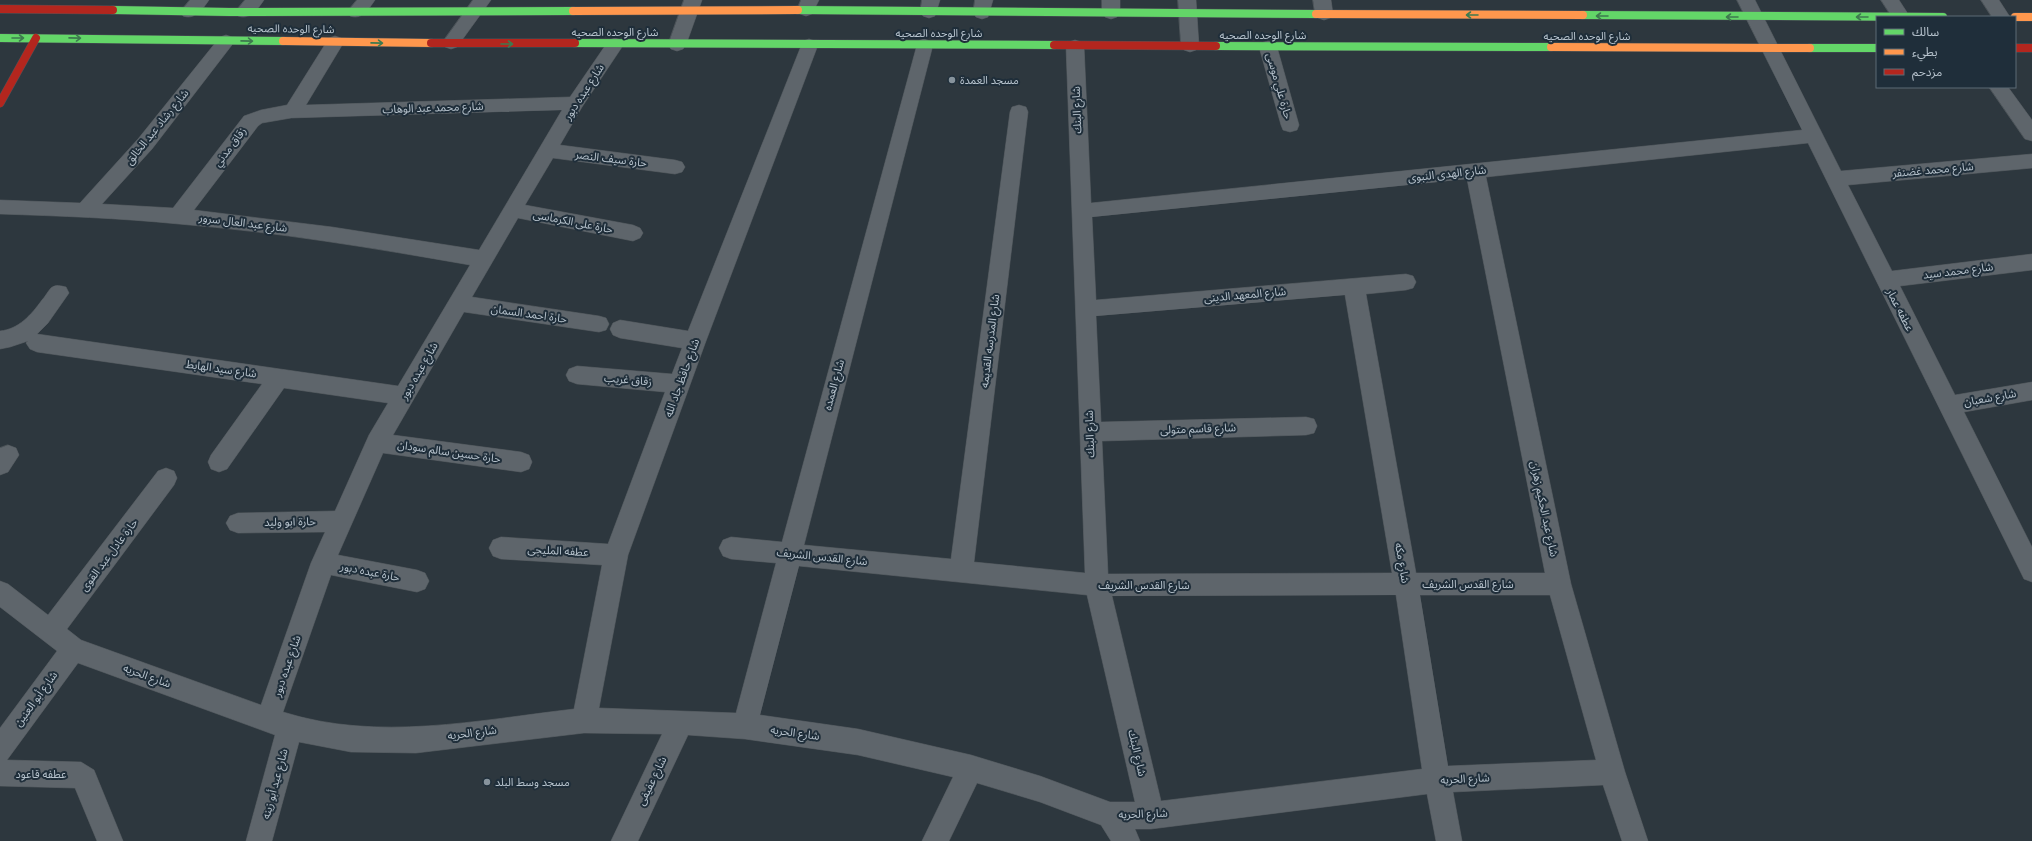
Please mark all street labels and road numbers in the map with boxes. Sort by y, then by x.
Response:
street label: شارع الوحده الصحيه [247,22,335,37]
street label: شارع الوحده الصحيه [572,26,659,40]
street label: شارع الوحده الصحيه [896,27,983,41]
street label: شارع الوحده الصحيه [1220,29,1307,43]
street label: شارع الوحده الصحيه [1544,30,1631,44]
street label: حارة علي موسى [1261,52,1295,122]
street label: شارع عبده دبور [561,61,608,124]
street label: شارع رشاد عبد الخالق [123,86,192,168]
street label: شارع البنك [1070,86,1085,134]
street label: شارع محمد عبد الوهاب [382,100,484,117]
street label: زقاق مدني [211,125,251,171]
street label: حارة سيف النصر [573,148,648,170]
street label: شارع محمد غضنفر [1891,160,1975,181]
street label: شارع الهدى النبوى [1407,163,1487,186]
street label: حارة على الكرماسى [532,208,614,236]
street label: شارع عبد العال سرور [197,211,288,236]
street label: شارع محمد سيد [1922,260,1994,283]
street label: شارع المعهد الدينى [1203,285,1287,306]
street label: عطفه عمار [1883,286,1916,334]
street label: شارع المدرسه القديمه [978,293,1003,389]
street label: حارة احمد السمان [490,302,568,326]
street label: شارع حافظ جاد الله [662,337,703,419]
street label: شارع عبده دبور [397,340,442,403]
street label: شارع سيد الهابط [184,358,258,381]
street label: شارع العمده [821,358,848,412]
street label: زقاق غريب [603,371,652,389]
street label: شارع شعبان [1963,387,2018,410]
street label: شارع البنك [1083,410,1098,458]
street label: شارع قاسم متولى [1160,421,1237,439]
street label: حارة حسين سالم سودان [396,438,502,468]
street label: شارع عبد الحكيم زهران [1526,460,1561,559]
street label: حارة ابو وليد [264,515,317,529]
street label: حارة عادل عبد القوى [78,516,141,594]
street label: شارع مكه [1391,542,1412,585]
street label: عطفه المليجى [527,543,589,559]
street label: شارع القدس الشريف [776,546,868,569]
street label: حارة عبده دبور [338,560,401,584]
street label: شارع القدس الشريف [1422,578,1514,592]
street label: شارع القدس الشريف [1098,579,1190,593]
street label: شارع عبده دبور [270,633,305,700]
street label: شارع الحريه [121,661,173,692]
street label: شارع أبو العنين [11,668,61,730]
street label: شارع الحريه [447,723,498,743]
street label: شارع الحريه [770,723,821,744]
street label: شارع البنك [1124,728,1149,778]
street label: شارع عيد أبو زينه [259,747,292,821]
street label: شارع عفيفى [635,754,670,808]
street label: عطفه قاعود [15,768,67,781]
street label: شارع الحريه [1440,771,1490,788]
street label: شارع الحريه [1118,807,1168,822]

